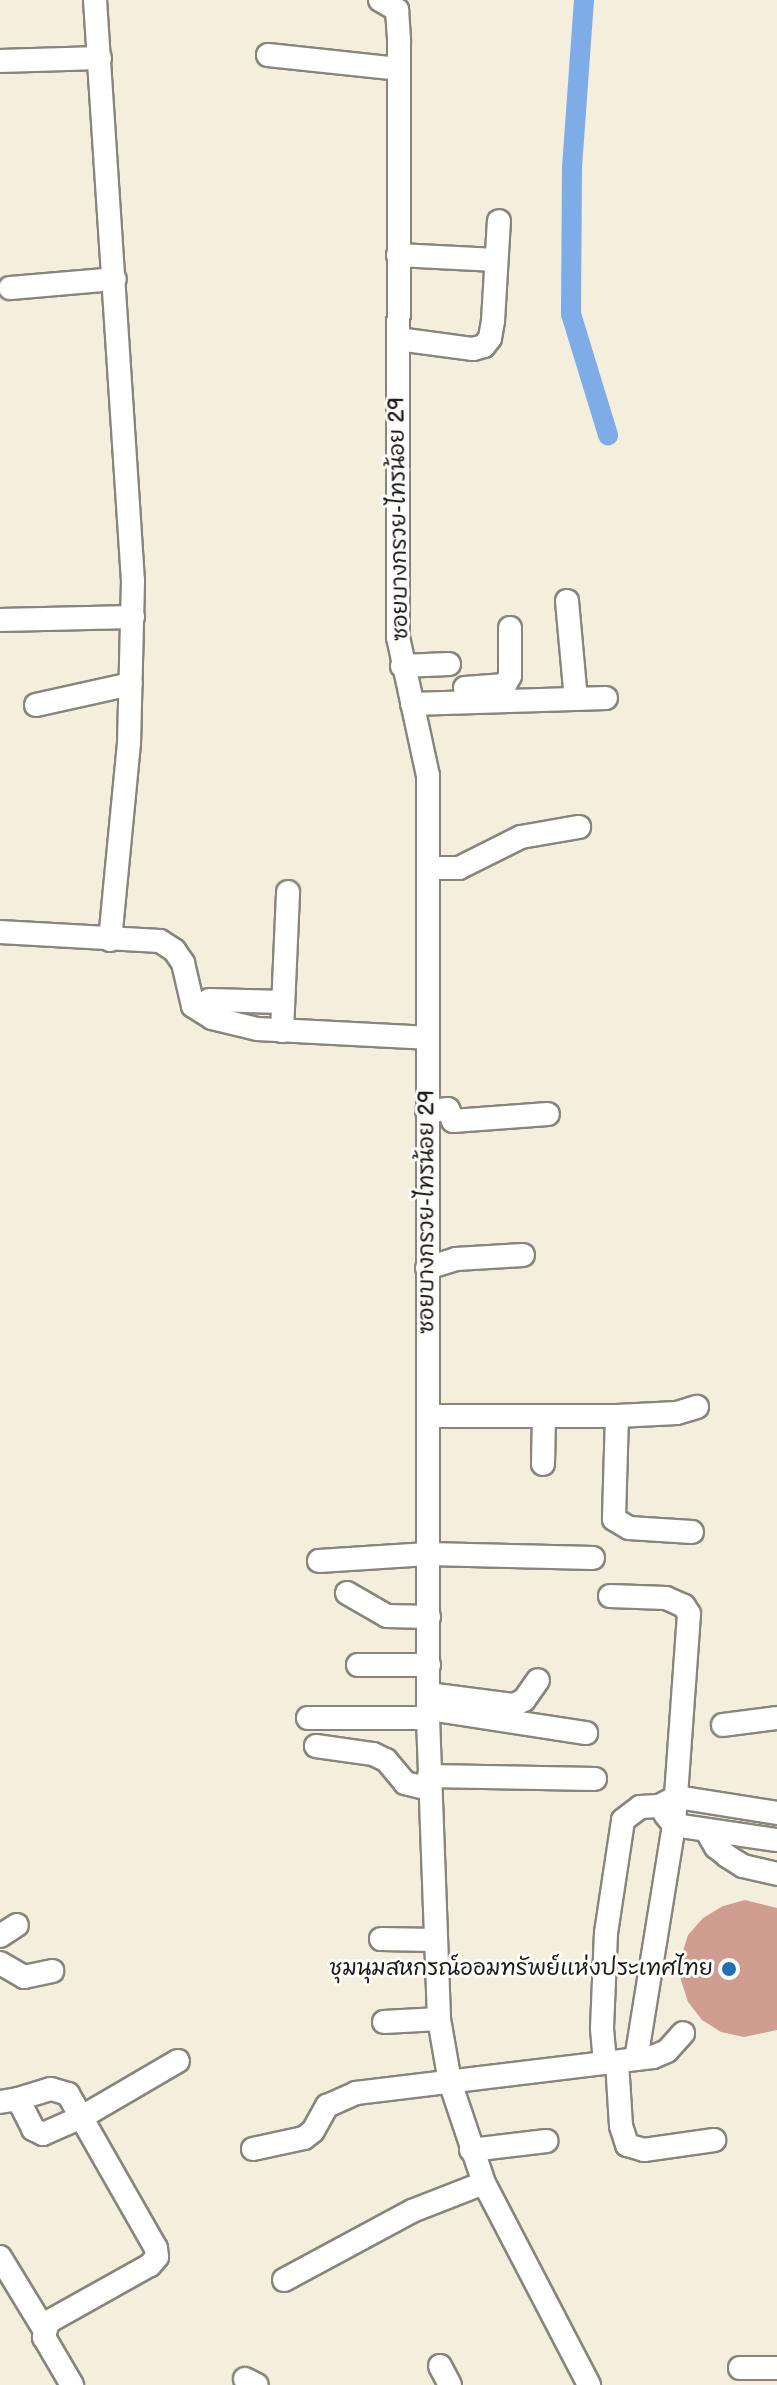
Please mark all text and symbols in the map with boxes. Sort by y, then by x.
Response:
street label: ซอยบางกรวย-ไทรน้อย 29 [384,397,414,641]
street label: ซอยบางกรวย-ไทรน้อย 29 [414,1090,440,1334]
place label: ชุมนุมสหกรณ์ออมทรัพย์แห่งประเทศไทย [329,1956,713,1982]
marker: ชุมนุมสหกรณ์ออมทรัพย์แห่งประเทศไทย [720,1960,738,1978]

